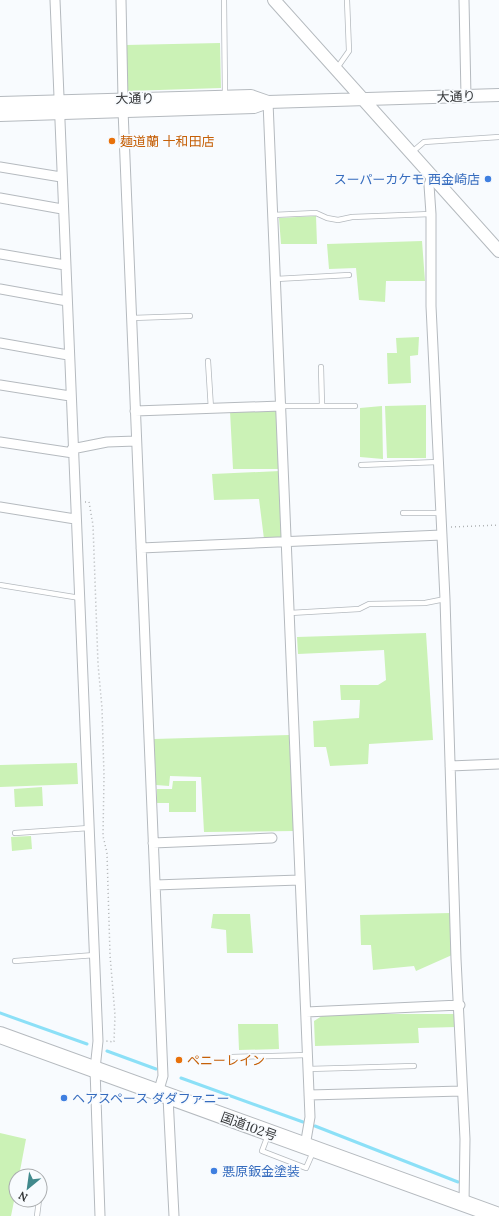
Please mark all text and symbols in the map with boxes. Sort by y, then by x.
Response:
street label: 大通り [436,87,476,106]
street label: 大通り [115,90,155,107]
place label: 麺道蘭 十和田店 [120,133,214,150]
marker: 麺道蘭 十和田店 [107,136,117,146]
place label: スーパーカケモ 西金崎店 [334,171,480,188]
marker: スーパーカケモ 西金崎店 [483,174,493,184]
place label: ペニーレイン [187,1052,265,1069]
marker: ペニーレイン [174,1055,184,1065]
place label: ヘアスペース ダダファニー [72,1090,230,1107]
marker: ヘアスペース ダダファニー [59,1093,69,1103]
street label: 国道102号 [218,1108,279,1144]
place label: 悪原鈑金塗装 [222,1163,300,1180]
marker: 悪原鈑金塗装 [209,1166,219,1176]
north arrow [8,1168,48,1208]
text: N [16,1188,30,1205]

